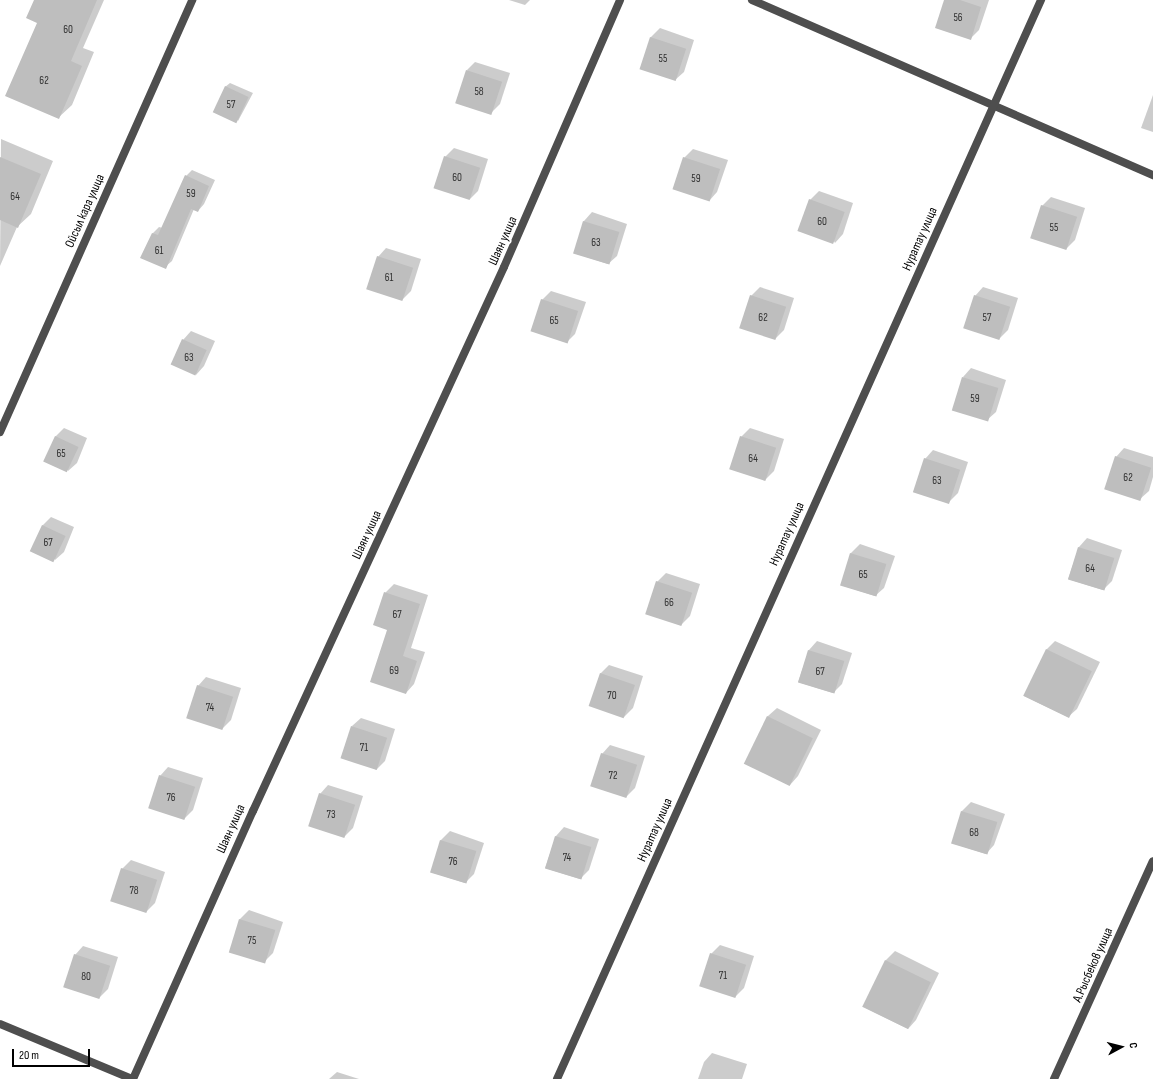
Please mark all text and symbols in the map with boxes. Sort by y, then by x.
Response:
house number: 56 [953,11,963,25]
house number: 60 [63,23,73,37]
house number: 55 [659,52,667,66]
house number: 62 [39,74,49,88]
house number: 58 [474,85,484,99]
house number: 57 [227,98,235,112]
house number: 60 [452,171,462,185]
street label: Ойсыл кара улица [62,172,108,250]
house number: 59 [691,172,701,186]
house number: 59 [186,187,196,201]
house number: 64 [10,190,20,204]
street label: Нуратау улица [899,205,941,273]
street label: Шаян улица [485,214,521,268]
house number: 60 [817,215,827,229]
house number: 55 [1050,221,1058,235]
house number: 63 [591,236,601,250]
house number: 61 [155,244,163,258]
house number: 61 [385,271,393,285]
house number: 62 [758,311,768,325]
house number: 57 [983,311,991,325]
house number: 65 [549,314,559,328]
house number: 63 [184,351,194,365]
house number: 59 [970,392,980,406]
house number: 65 [56,447,66,461]
house number: 64 [748,452,758,466]
house number: 62 [1123,471,1133,485]
house number: 63 [932,474,942,488]
street label: Нуратау улица [766,500,808,568]
street label: Шаян улица [349,508,385,562]
house number: 67 [43,536,53,550]
house number: 64 [1085,562,1095,576]
house number: 65 [858,568,868,582]
house number: 66 [664,596,674,610]
house number: 67 [392,608,402,622]
house number: 69 [389,664,399,678]
house number: 67 [815,665,825,679]
house number: 70 [607,689,617,703]
house number: 74 [206,701,214,715]
house number: 71 [360,741,368,755]
house number: 72 [609,769,617,783]
house number: 76 [166,791,176,805]
street label: Нуратау улица [634,796,676,864]
street label: Шаян улица [213,802,249,856]
house number: 73 [326,808,336,822]
house number: 68 [969,826,979,840]
house number: 74 [563,851,571,865]
house number: 76 [448,855,458,869]
house number: 78 [129,884,139,898]
street label: А.Рысбеков улица [1070,925,1116,1005]
house number: 75 [248,934,256,948]
house number: 71 [719,969,727,983]
house number: 80 [81,970,91,984]
north arrow [1101,1027,1141,1067]
scale bar [14,1041,92,1067]
text: С [1127,1042,1140,1049]
text: 20 m [19,1048,39,1063]

